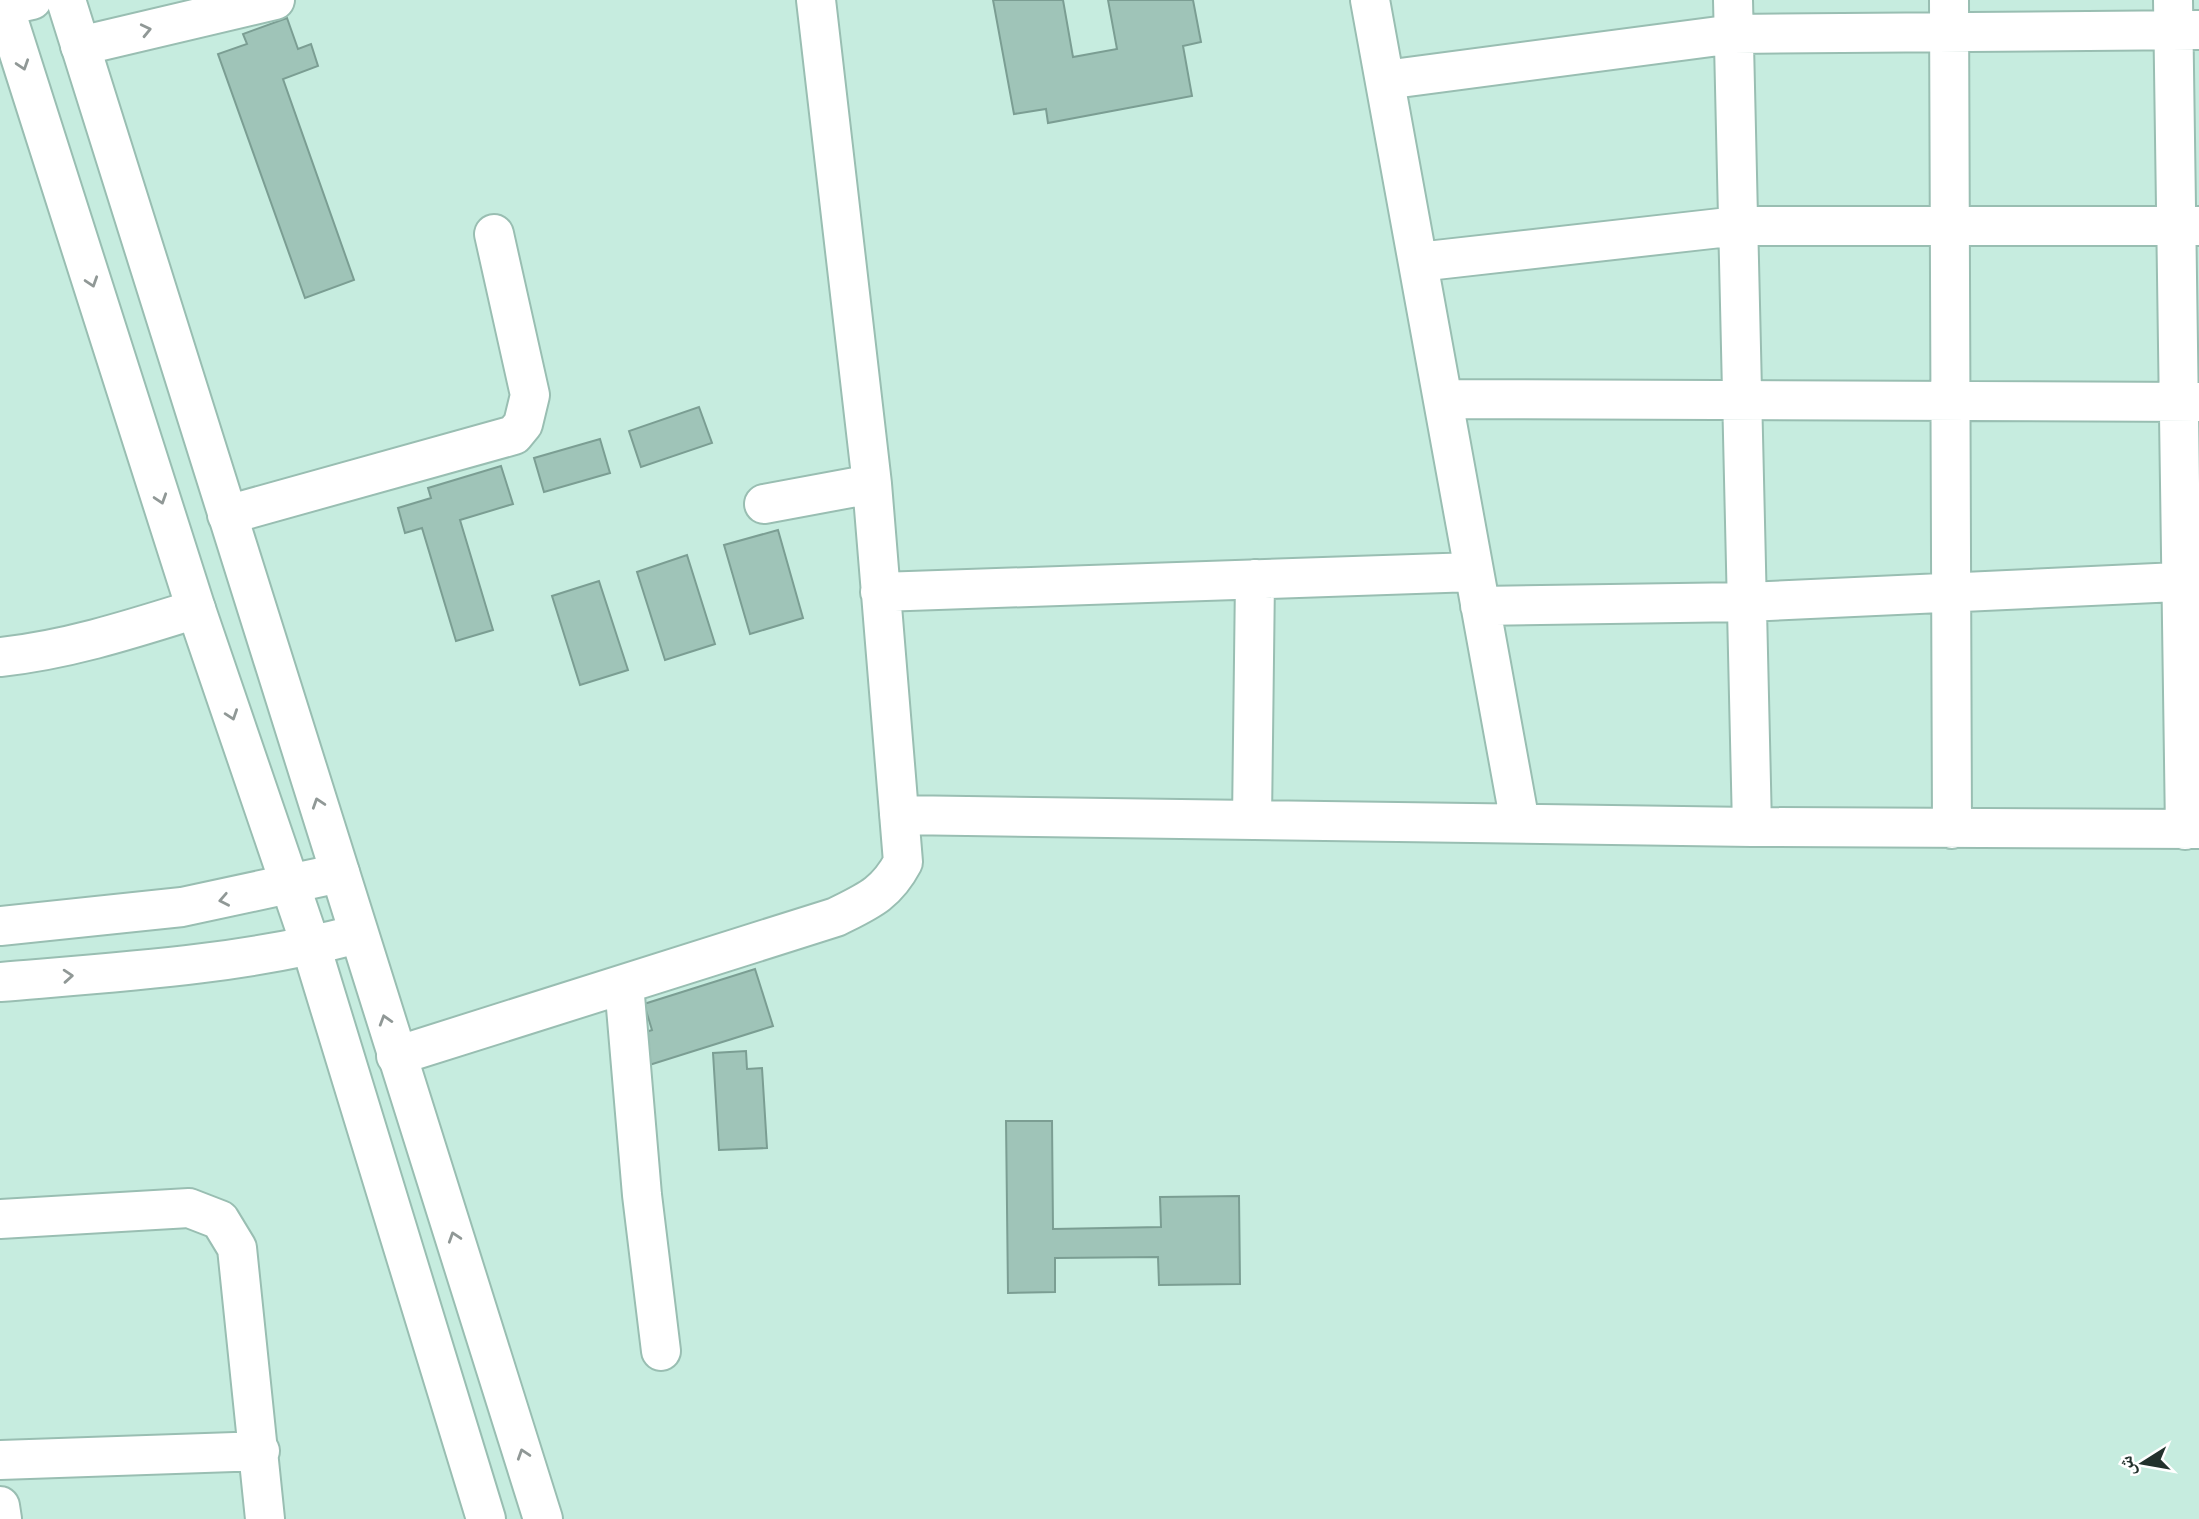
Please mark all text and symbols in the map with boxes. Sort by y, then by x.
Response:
one-way arrow [140,24,152,38]
one-way arrow [15,58,29,71]
one-way arrow [84,275,98,288]
one-way arrow [153,492,167,504]
one-way arrow [224,708,238,720]
one-way arrow [311,797,326,809]
one-way arrow [218,891,230,906]
one-way arrow [63,969,74,984]
one-way arrow [379,1014,394,1026]
one-way arrow [447,1231,462,1243]
north arrow [2108,1428,2178,1498]
one-way arrow [516,1448,531,1460]
text: ش [2114,1454,2140,1478]

